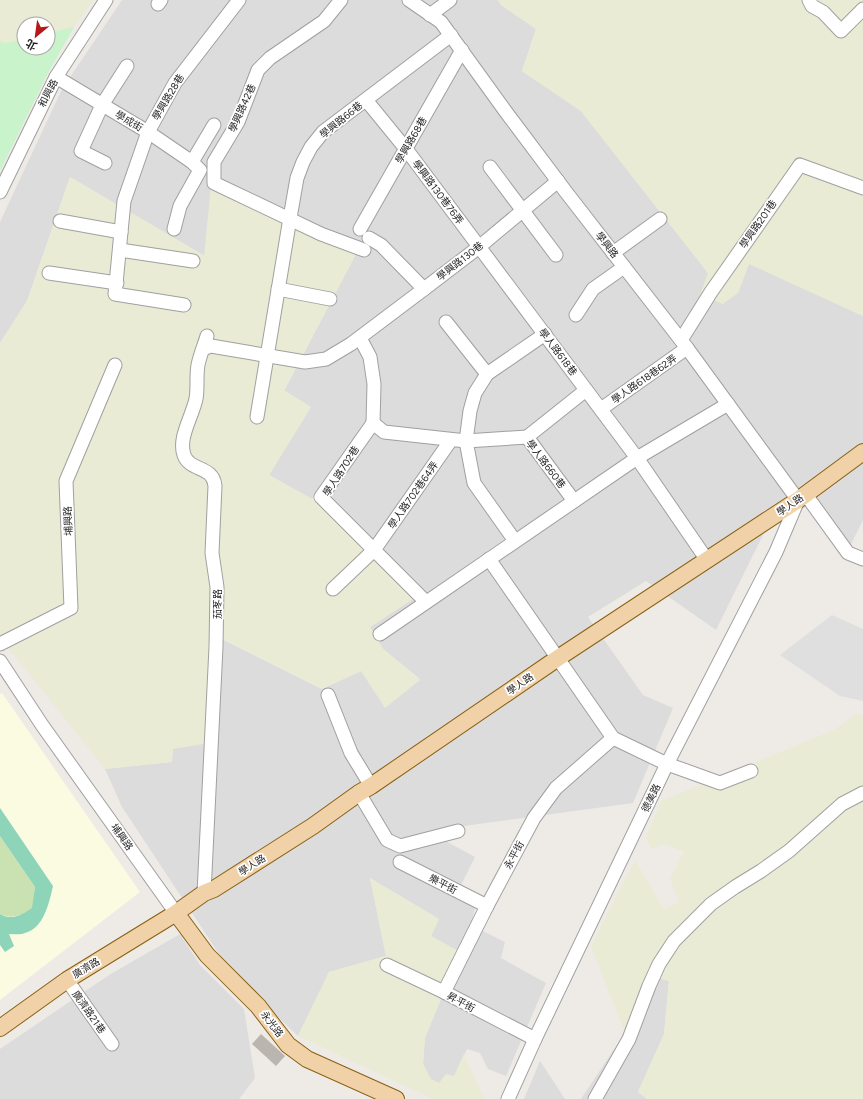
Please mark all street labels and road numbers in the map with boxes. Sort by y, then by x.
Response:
street label: 學興路28巷 [149,71,187,123]
street label: 和興路 [35,77,61,109]
street label: 學興路42巷 [226,82,258,134]
street label: 學興路66巷 [317,99,365,141]
street label: 學成街 [113,108,145,134]
street label: 學興路68巷 [392,114,430,166]
street label: 學興路130巷76弄 [410,157,466,227]
street label: 學興路201巷 [737,197,779,251]
street label: 學興路 [593,229,621,261]
street label: 學興路130巷 [434,239,486,283]
street label: 學人路618巷 [536,326,580,378]
street label: 學人路618巷62弄 [609,352,679,406]
street label: 學人路660巷 [523,437,569,491]
street label: 學人路702巷 [320,443,362,499]
street label: 學人路702巷64弄 [385,459,441,531]
street label: 學人路 [774,491,806,519]
street label: 埔興路 [61,506,75,536]
street label: 茄苳路 [211,589,224,619]
street label: 學人路 [504,670,536,698]
street label: 德美路 [639,782,663,814]
street label: 埔興路 [108,821,136,853]
street label: 永平街 [501,839,527,871]
street label: 學人路 [236,852,268,878]
street label: 樂平街 [427,871,459,897]
street label: 廣濟路 [70,955,102,981]
street label: 廣濟路21巷 [69,988,109,1036]
street label: 昇平街 [445,989,477,1015]
street label: 永光路 [258,1008,286,1040]

